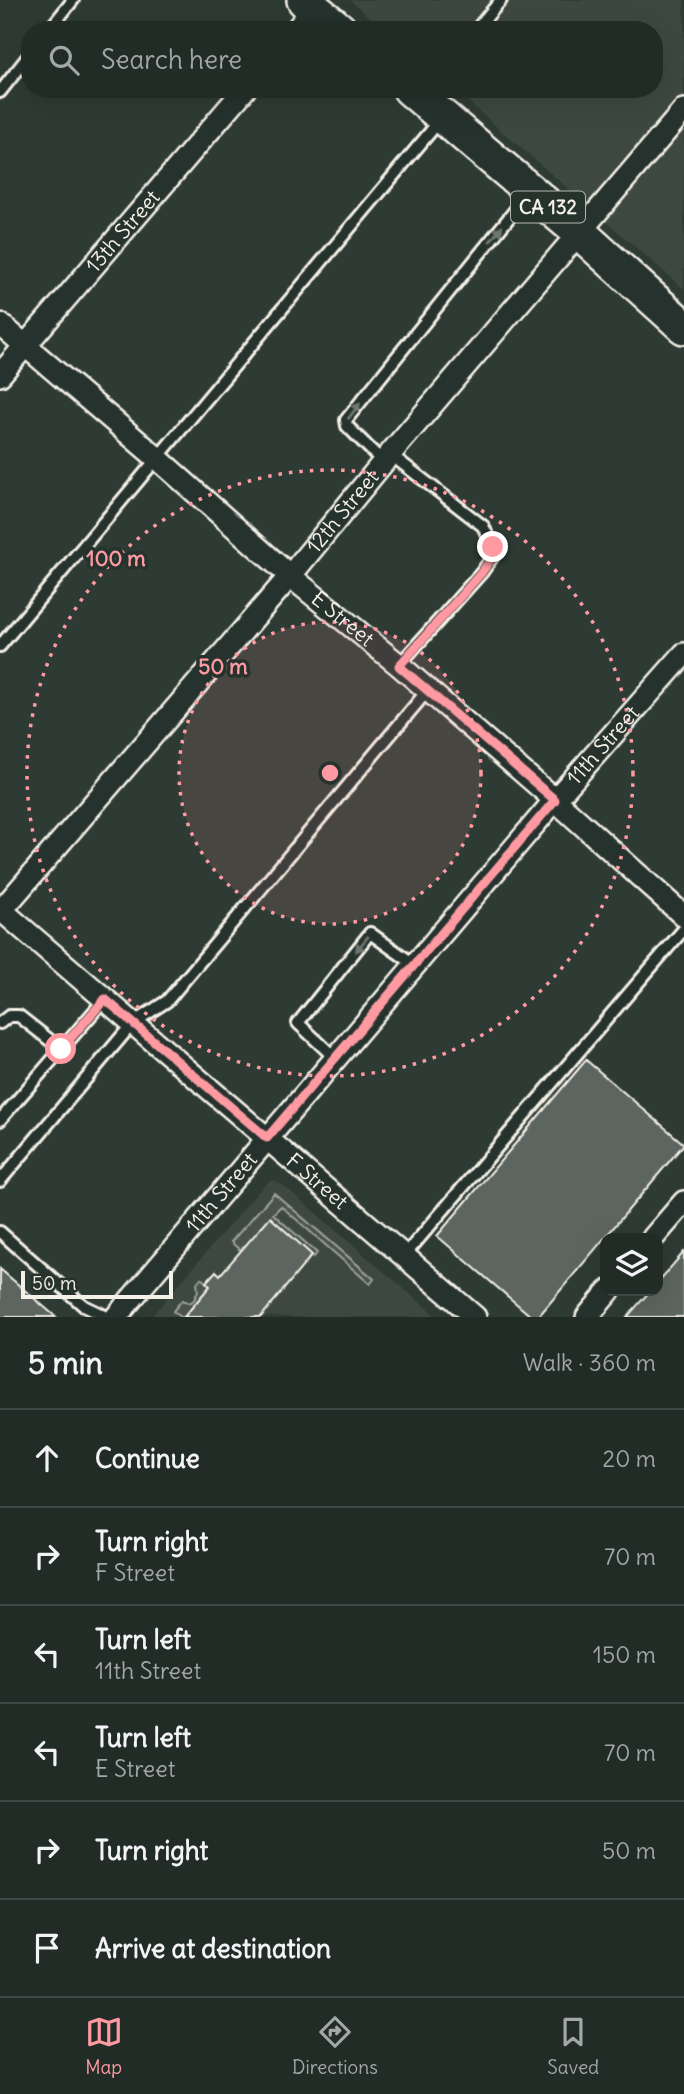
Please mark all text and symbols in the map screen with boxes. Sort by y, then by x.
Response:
search box [21,21,663,98]
icon: search [45,41,83,79]
text: Search here [101,43,242,76]
street label: 13th Street [80,184,166,278]
road number: CA 132 [511,192,585,223]
one-way arrow [488,225,503,242]
one-way arrow [347,402,361,421]
street label: 12th Street [300,464,385,559]
route end [477,531,508,562]
text: 100 m [86,545,146,572]
street label: E Street [306,585,380,652]
text: 50 m [198,653,248,680]
street label: 11th Street [561,700,645,790]
centre of rings [318,761,342,785]
one-way arrow [354,934,369,952]
route start [45,1033,76,1064]
street label: 11th Street [179,1147,263,1238]
street label: F Street [281,1147,354,1215]
map controls [600,1233,663,1296]
button: layers [600,1233,663,1296]
scale bar [21,1268,173,1300]
text: 50 m [32,1271,77,1295]
text: 5 min [28,1344,103,1382]
text: Walk · 360 m [523,1348,656,1377]
icon: ahead [28,1439,66,1477]
text: Continue [95,1442,200,1475]
text: 20 m [603,1444,656,1473]
text: Turn right [95,1525,208,1558]
icon: right [28,1537,66,1575]
text: 70 m [604,1542,656,1571]
text: F Street [95,1558,175,1587]
text: Turn left [95,1623,191,1656]
icon: left [28,1635,66,1673]
text: 150 m [593,1640,656,1669]
text: 11th Street [95,1656,201,1685]
text: Turn left [95,1721,191,1754]
icon: left [28,1733,66,1771]
text: 70 m [604,1738,656,1767]
text: E Street [95,1754,175,1783]
icon: right [28,1831,66,1869]
text: Turn right [95,1834,208,1867]
text: 50 m [602,1836,656,1865]
icon: arrive [28,1929,66,1967]
text: Arrive at destination [95,1932,331,1965]
tab: Map [85,2013,123,2079]
tab: Directions [292,2013,378,2079]
tab: Saved [547,2013,599,2079]

